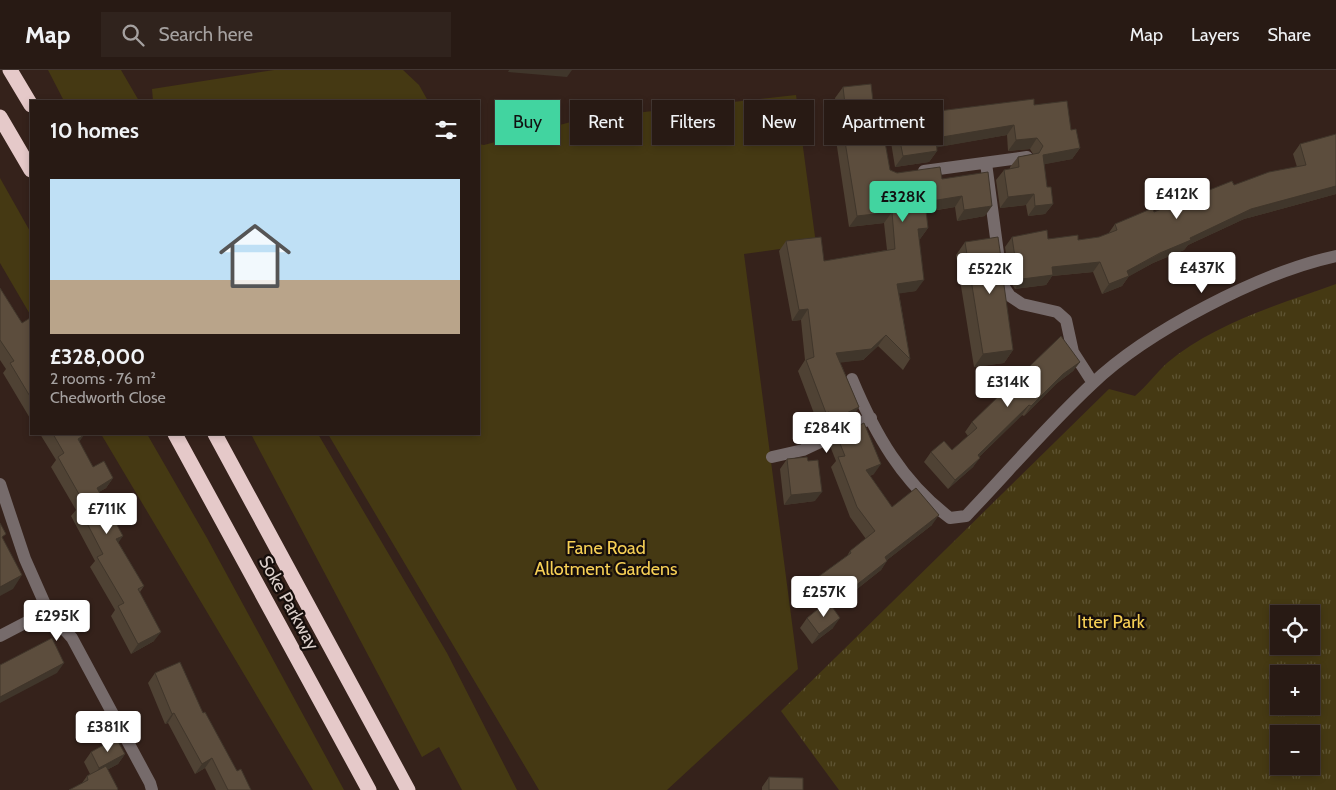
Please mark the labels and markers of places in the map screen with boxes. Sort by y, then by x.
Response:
pin: £412K [1142,178,1212,220]
pin: £328K [868,180,938,223]
pin: £522K [955,252,1025,295]
pin: £437K [1167,252,1237,294]
pin: £314K [973,366,1043,408]
pin: £284K [792,412,862,454]
pin: £711K [72,492,142,535]
pin: £257K [789,576,859,618]
pin: £295K [22,600,92,642]
pin: £381K [73,710,143,753]

